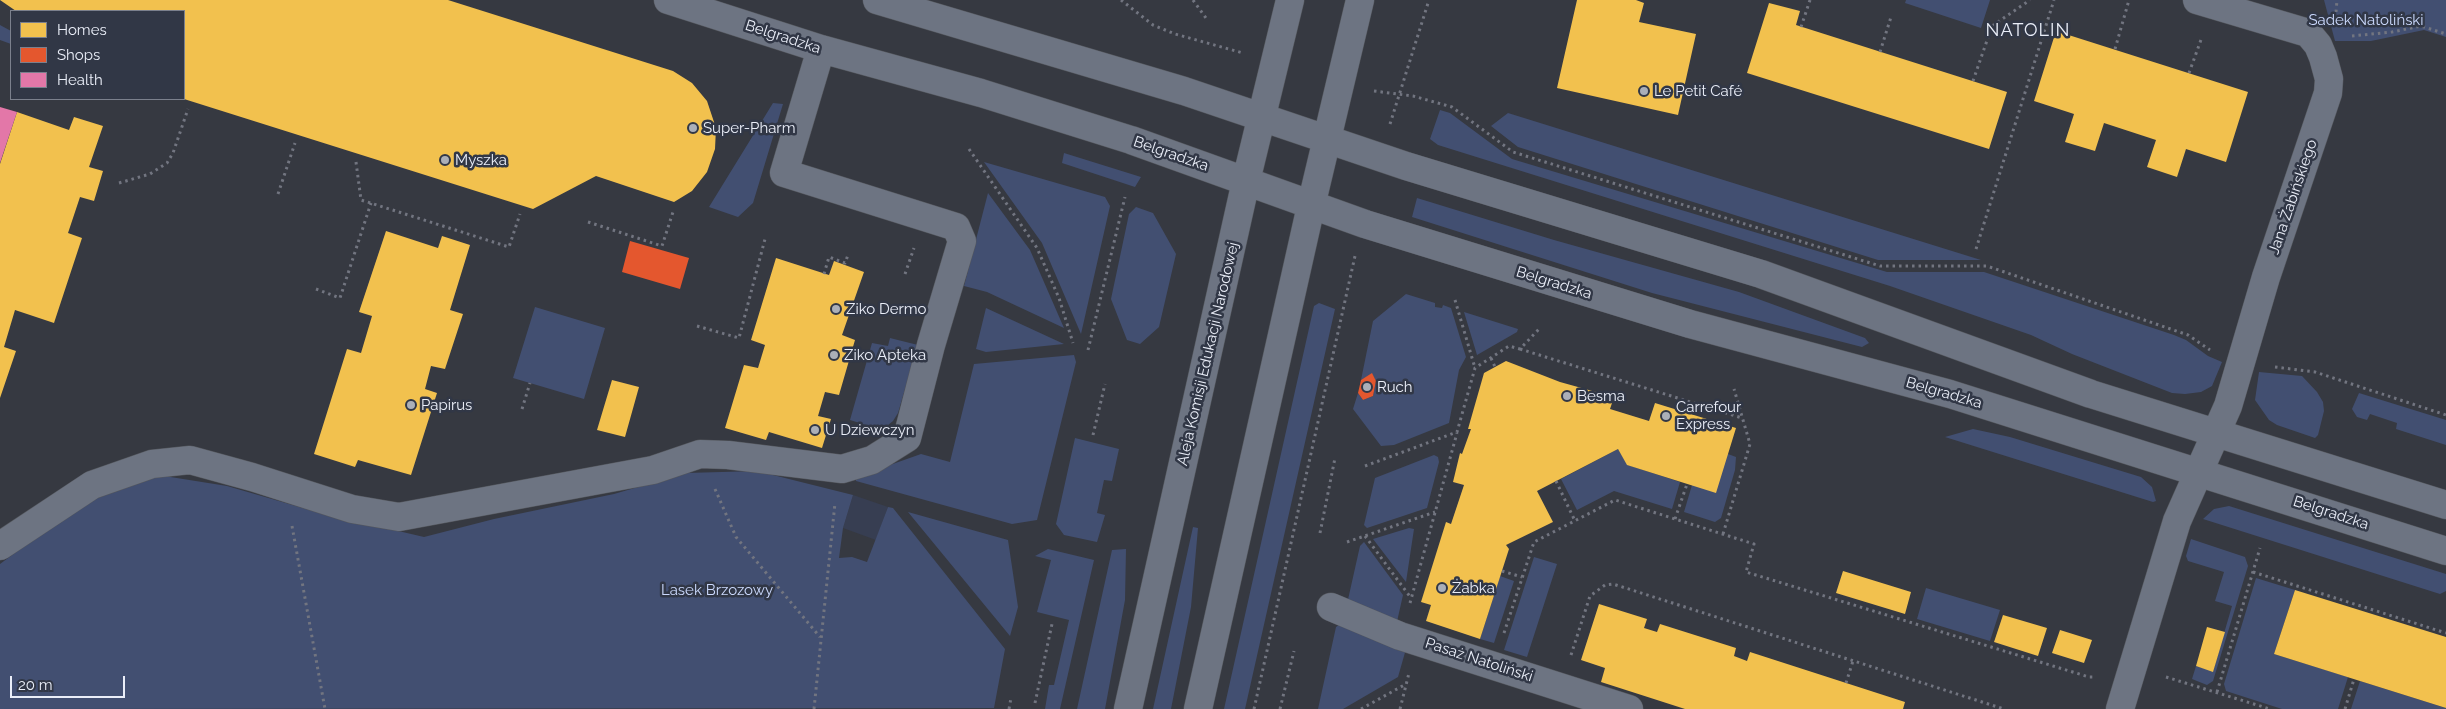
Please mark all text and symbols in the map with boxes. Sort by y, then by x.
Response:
legend [10,10,185,100]
park label: Sadek Natoliński [2308,11,2424,29]
street label: Belgradzka [743,16,823,58]
district label: NATOLIN [1985,20,2071,42]
text: Homes [57,21,107,39]
text: Shops [57,46,100,64]
text: Health [57,71,103,89]
place label: Le Petit Café [1654,82,1742,100]
marker: Le Petit Café [1638,85,1650,97]
place label: Super-Pharm [703,119,795,137]
marker: Super-Pharm [687,122,699,134]
street label: Belgradzka [1131,133,1211,175]
street label: Jana Żabińskiego [2265,137,2321,257]
place label: Myszka [455,151,507,169]
marker: Myszka [439,154,451,166]
street label: Aleja Komisji Edukacji Narodowej [1173,240,1243,468]
street label: Belgradzka [1514,263,1594,303]
place label: Ziko Dermo [846,300,927,318]
marker: Ziko Dermo [830,303,842,315]
place label: Ziko Apteka [844,346,926,364]
marker: Ziko Apteka [828,349,840,361]
street label: Belgradzka [1904,374,1984,412]
place label: Ruch [1377,378,1413,396]
marker: Ruch [1361,381,1373,393]
place label: Besma [1577,387,1625,405]
marker: Besma [1561,390,1573,402]
place label: Papirus [421,396,472,414]
place label: Carrefour Express [1676,398,1741,433]
marker: Papirus [405,399,417,411]
marker: Carrefour Express [1660,410,1672,422]
place label: U Dziewczyn [825,421,915,439]
marker: U Dziewczyn [809,424,821,436]
street label: Belgradzka [2291,492,2371,534]
place label: Żabka [1452,579,1495,597]
park label: Lasek Brzozowy [661,581,773,599]
marker: Żabka [1436,582,1448,594]
street label: Pasaż Natoliński [1423,634,1535,686]
scale bar [12,666,128,698]
text: 20 m [18,676,53,694]

